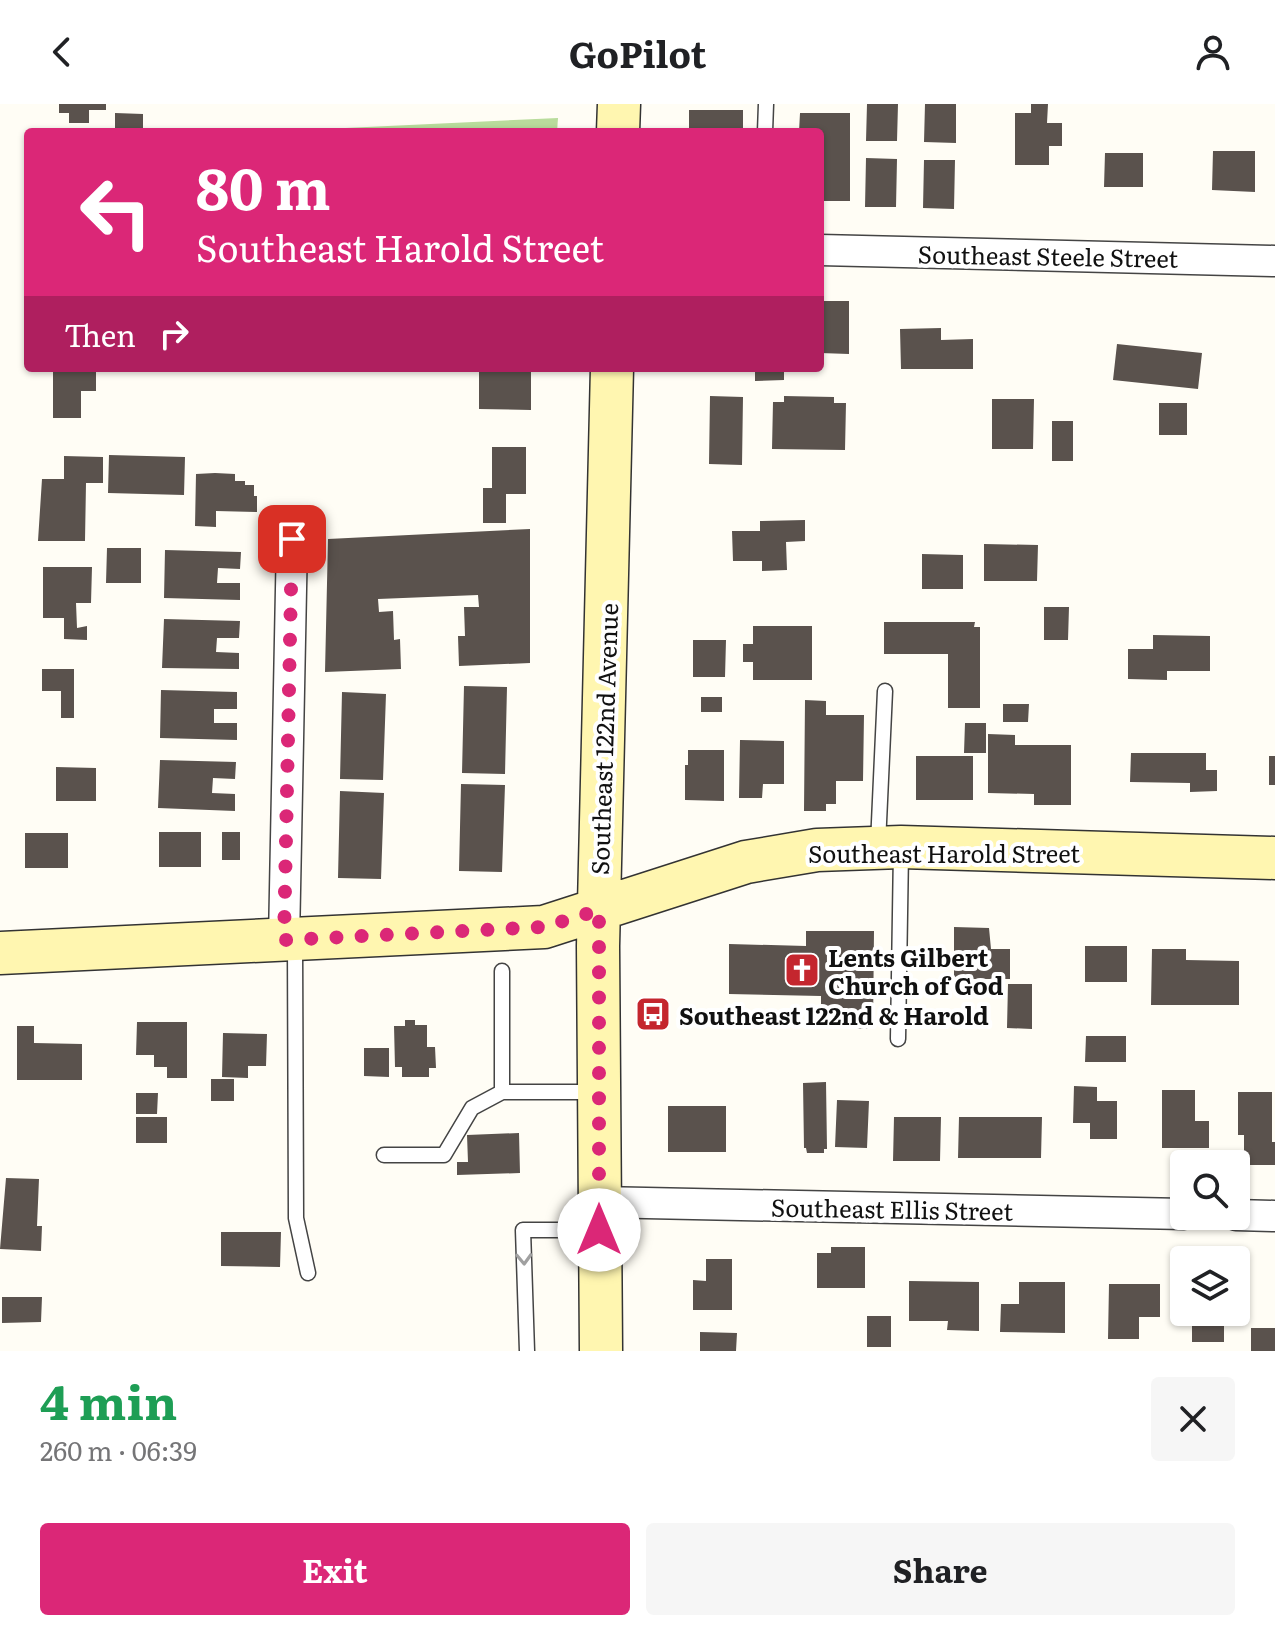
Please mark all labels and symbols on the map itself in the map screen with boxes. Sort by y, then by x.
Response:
street label: Southeast Steele Street [917,235,1179,275]
pin [258,505,326,573]
street label: Southeast 122nd Avenue [581,602,625,876]
street label: Southeast Harold Street [808,835,1080,870]
place label: Lents Gilbert Church of God [828,939,1004,1002]
church icon: Lents Gilbert Church of God [783,951,821,989]
bus stop icon: Southeast 122nd & Harold [634,995,672,1033]
place label: Southeast 122nd & Harold [679,997,989,1032]
position arrow [557,1188,641,1272]
street label: Southeast Ellis Street [771,1188,1014,1228]
one-way arrow [515,1253,533,1266]

